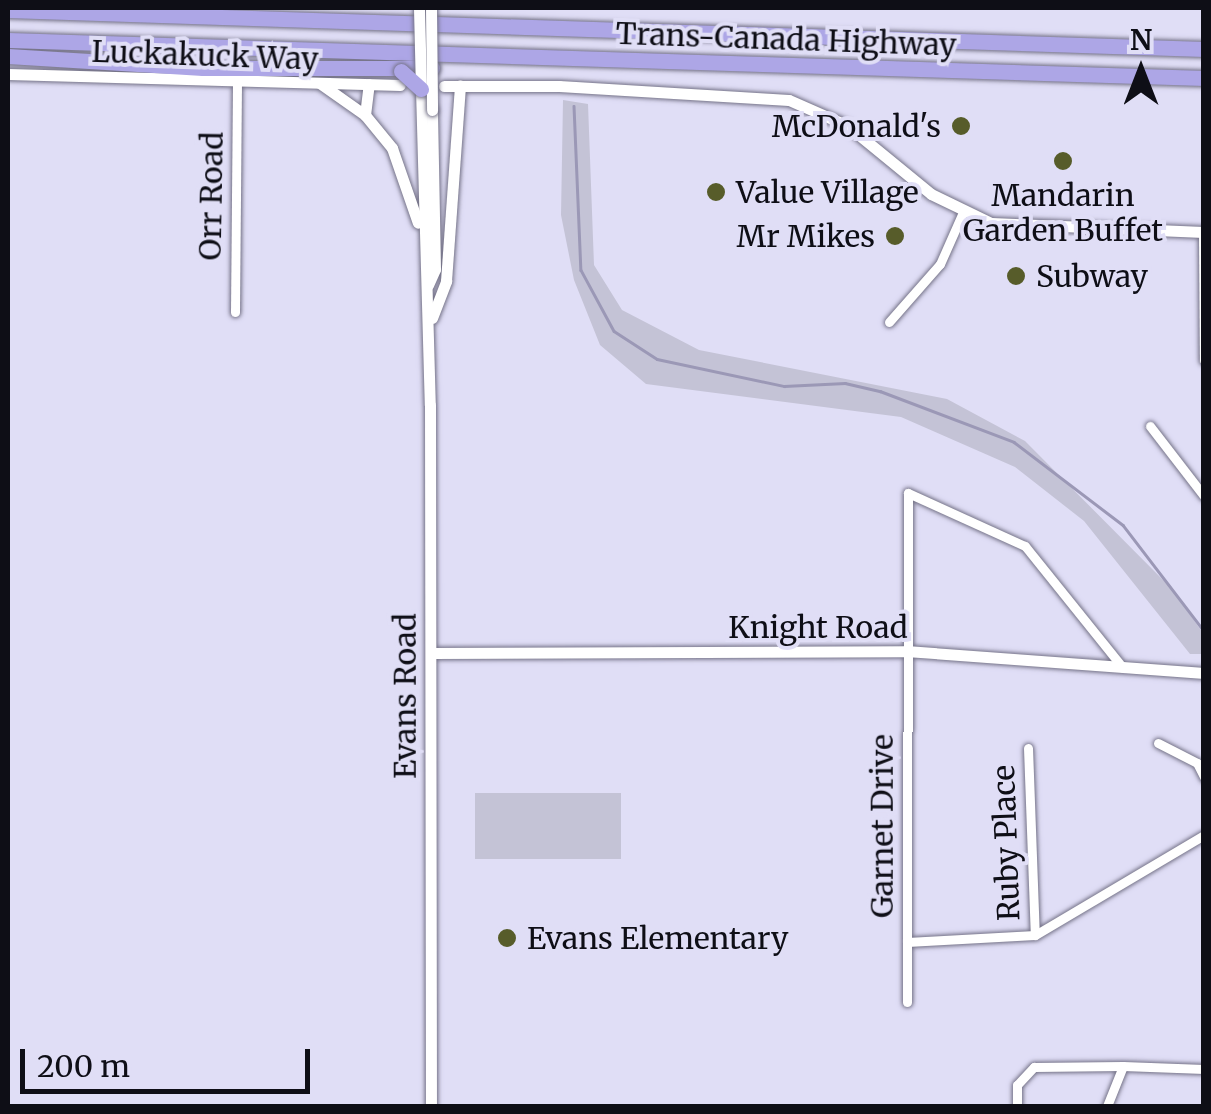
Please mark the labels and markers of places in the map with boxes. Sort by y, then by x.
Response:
place label: McDonald's [772,108,941,144]
marker: McDonald's [950,115,972,137]
marker: Mandarin Garden Buffet [1052,150,1074,172]
place label: Value Village [736,174,919,210]
place label: Mandarin Garden Buffet [963,177,1163,248]
marker: Value Village [705,181,727,203]
place label: Mr Mikes [737,218,875,254]
marker: Mr Mikes [884,225,906,247]
place label: Subway [1036,258,1148,294]
marker: Subway [1005,265,1027,287]
place label: Evans Elementary [527,920,788,956]
marker: Evans Elementary [496,927,518,949]

